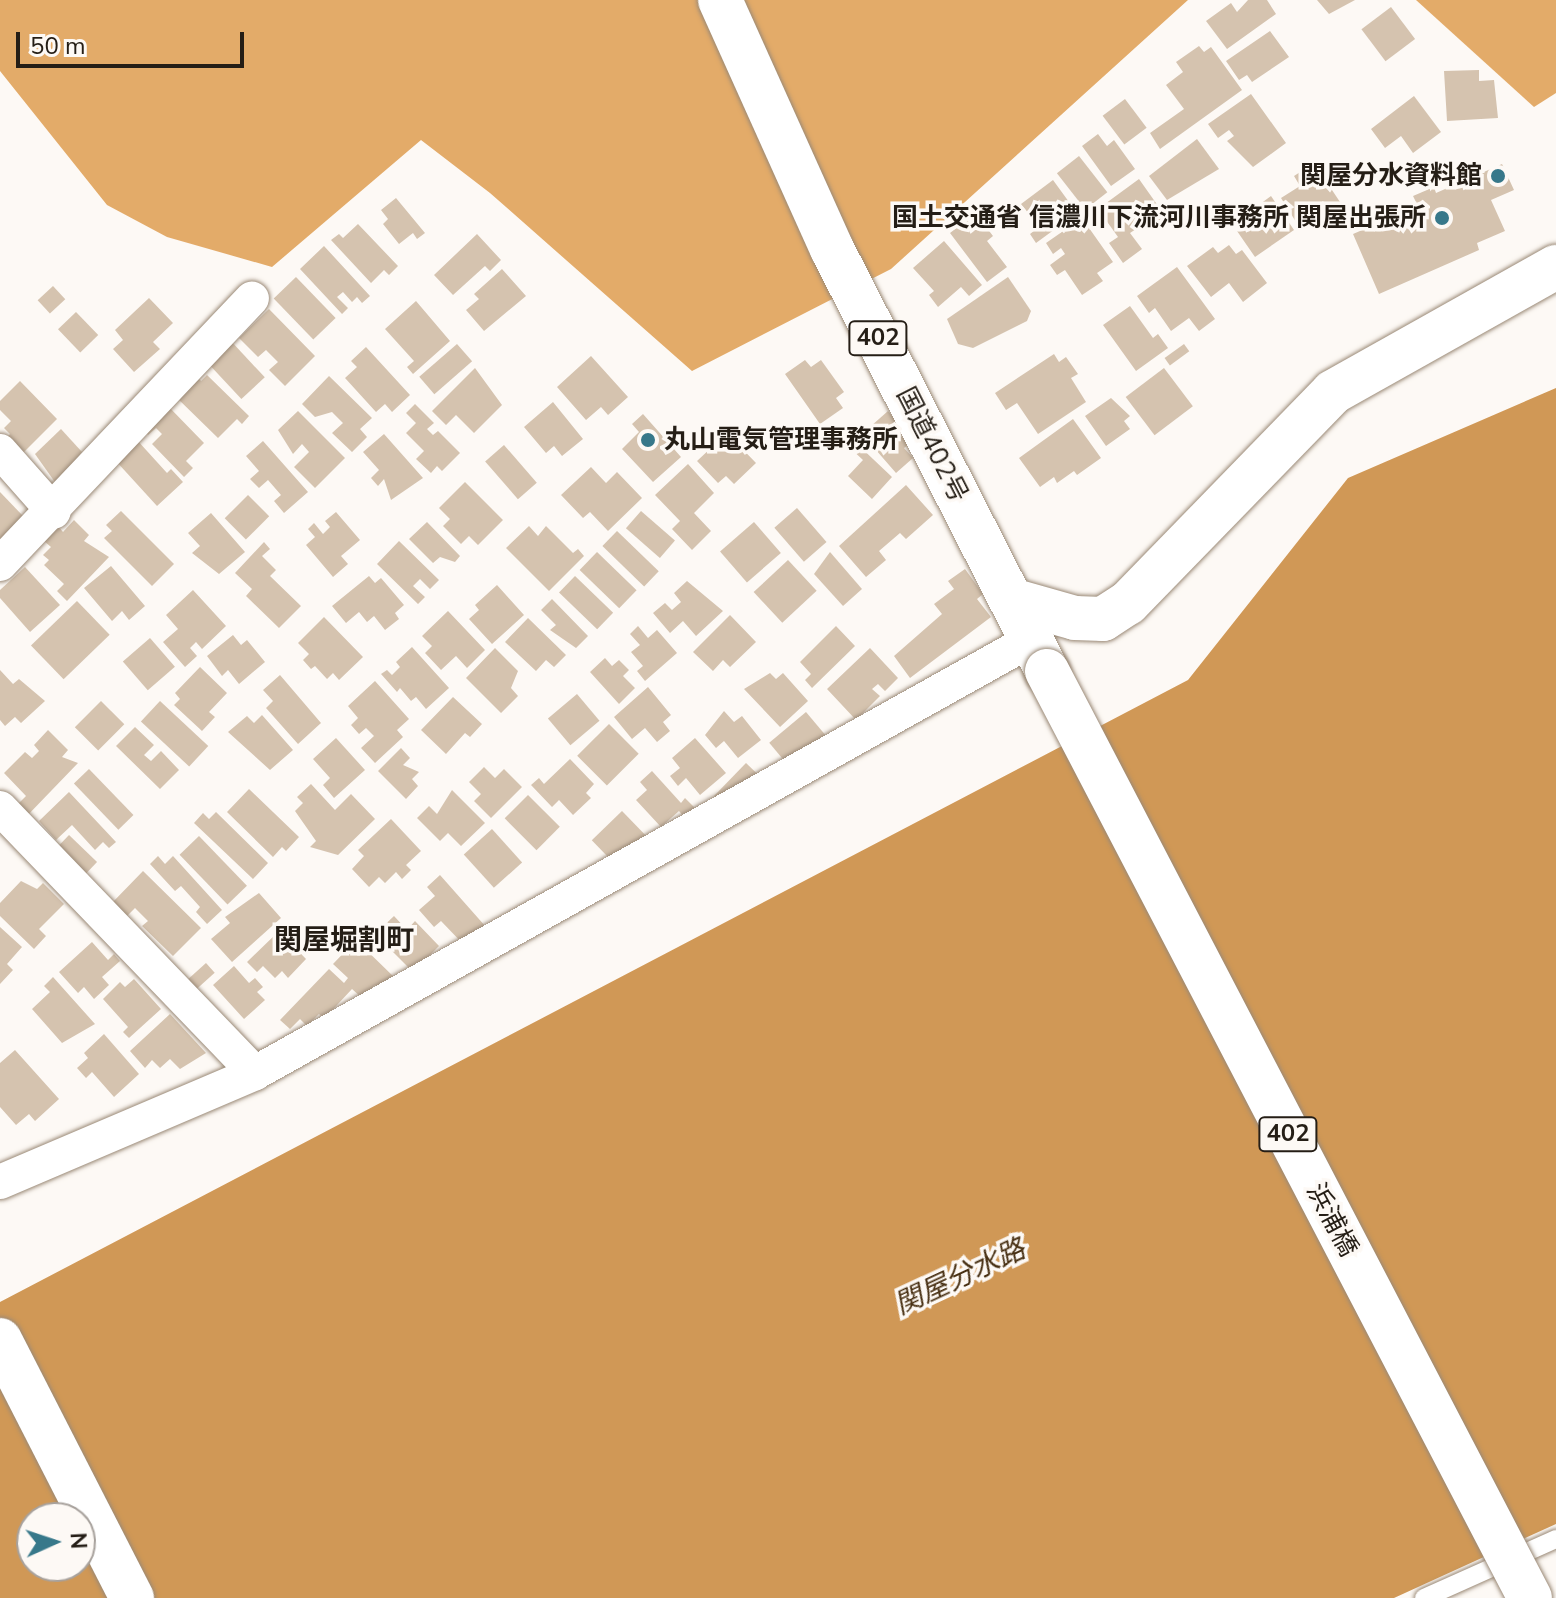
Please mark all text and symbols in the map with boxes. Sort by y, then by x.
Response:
scale bar [20,16,248,66]
text: 50 m [30,30,86,62]
place label: 関屋分水資料館 [1300,160,1482,192]
marker: 関屋分水資料館 [1489,167,1507,185]
place label: 国土交通省 信濃川下流河川事務所 関屋出張所 [892,202,1426,234]
marker: 国土交通省 信濃川下流河川事務所 関屋出張所 [1433,209,1451,227]
road number: 402 [848,318,908,358]
street label: 国道402号 [890,382,974,508]
place label: 丸山電気管理事務所 [664,424,898,456]
marker: 丸山電気管理事務所 [639,431,657,449]
district label: 関屋堀割町 [274,923,414,957]
road number: 402 [1258,1114,1318,1154]
street label: 浜浦橋 [1300,1178,1364,1262]
water label: 関屋分水路 [889,1232,1031,1322]
north arrow [16,1502,96,1582]
text: N [63,1532,93,1550]

